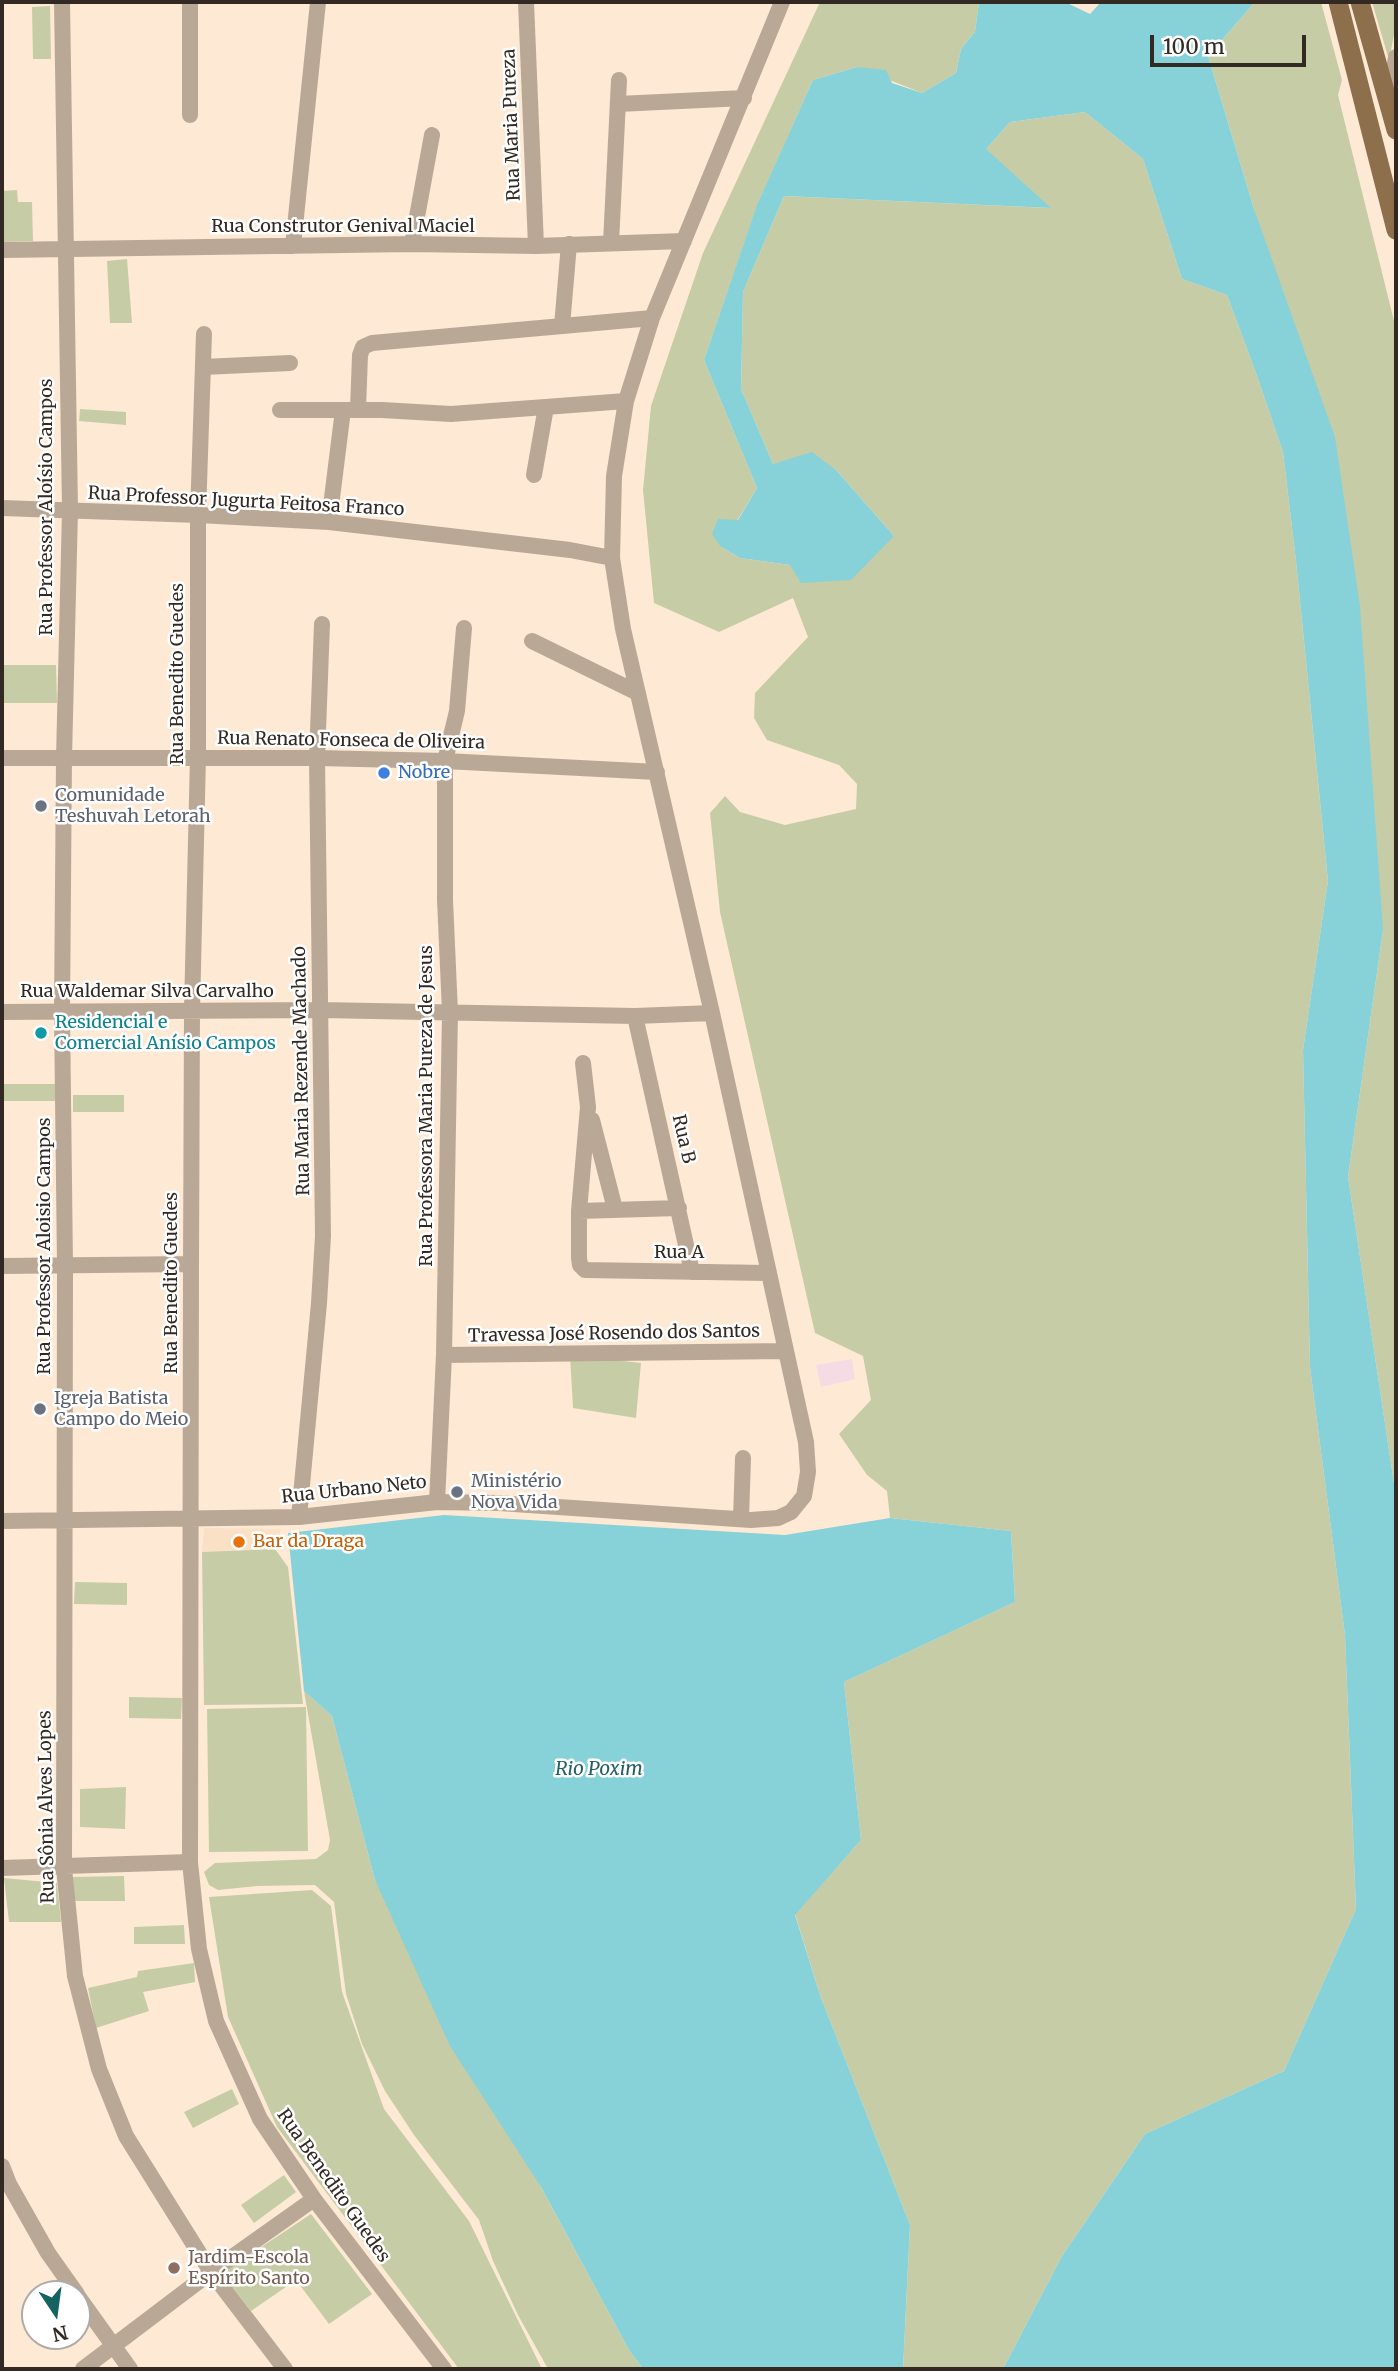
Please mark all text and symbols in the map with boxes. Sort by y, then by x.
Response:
scale bar [1153,21,1309,65]
text: 100 m [1163,33,1225,60]
street label: Rua Maria Pureza [499,48,525,202]
street label: Rua Construtor Genival Maciel [211,216,475,238]
street label: Rua Professor Aloísio Campos [36,378,58,636]
street label: Rua Professor Jugurta Feitosa Franco [87,483,405,521]
street label: Rua Benedito Guedes [167,583,189,765]
street label: Rua Renato Fonseca de Oliveira [217,728,485,754]
place label: Nobre [398,762,450,784]
marker: Nobre [376,765,392,781]
place label: Comunidade Teshuvah Letorah [55,785,211,828]
marker: Comunidade Teshuvah Letorah [33,798,49,814]
street label: Rua Professora Maria Pureza de Jesus [416,945,438,1267]
street label: Rua Maria Rezende Machado [289,946,315,1196]
street label: Rua Waldemar Silva Carvalho [20,981,274,1003]
place label: Residencial e Comercial Anísio Campos [55,1012,276,1054]
marker: Residencial e Comercial Anísio Campos [33,1025,49,1041]
street label: Rua B [667,1112,699,1166]
street label: Rua Professor Aloisio Campos [34,1117,56,1375]
street label: Rua Benedito Guedes [161,1192,183,1374]
street label: Rua A [654,1242,704,1264]
street label: Travessa José Rosendo dos Santos [468,1321,760,1347]
place label: Igreja Batista Campo do Meio [54,1388,188,1430]
marker: Igreja Batista Campo do Meio [32,1401,48,1417]
place label: Ministério Nova Vida [471,1471,562,1514]
street label: Rua Urbano Neto [280,1472,428,1508]
marker: Ministério Nova Vida [449,1484,465,1500]
place label: Bar da Draga [253,1531,364,1553]
marker: Bar da Draga [231,1534,247,1550]
street label: Rua Sônia Alves Lopes [35,1710,59,1904]
water label: Rio Poxim [555,1759,643,1781]
street label: Rua Benedito Guedes [272,2105,394,2267]
place label: Jardim-Escola Espírito Santo [188,2247,310,2290]
marker: Jardim-Escola Espírito Santo [166,2260,182,2276]
north arrow [21,2280,91,2350]
text: N [50,2320,70,2347]

